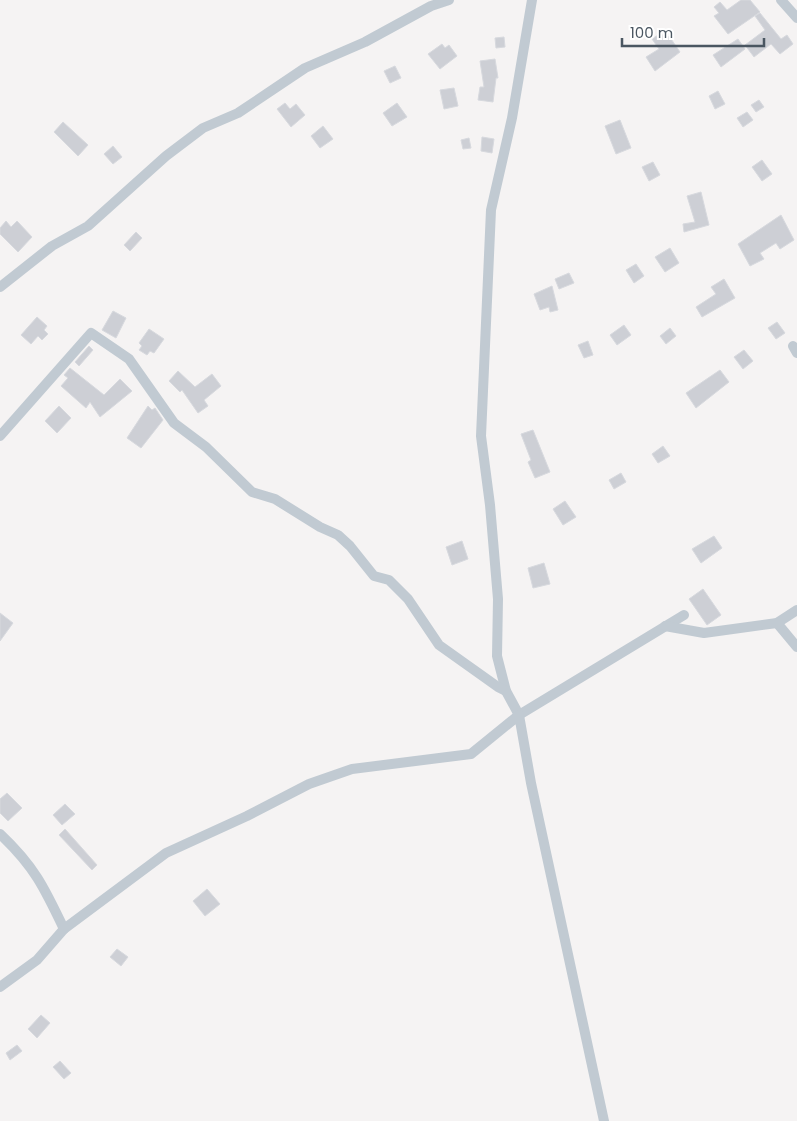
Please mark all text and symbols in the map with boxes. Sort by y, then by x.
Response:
scale bar [622,15,764,47]
text: 100 m [630,22,673,43]

